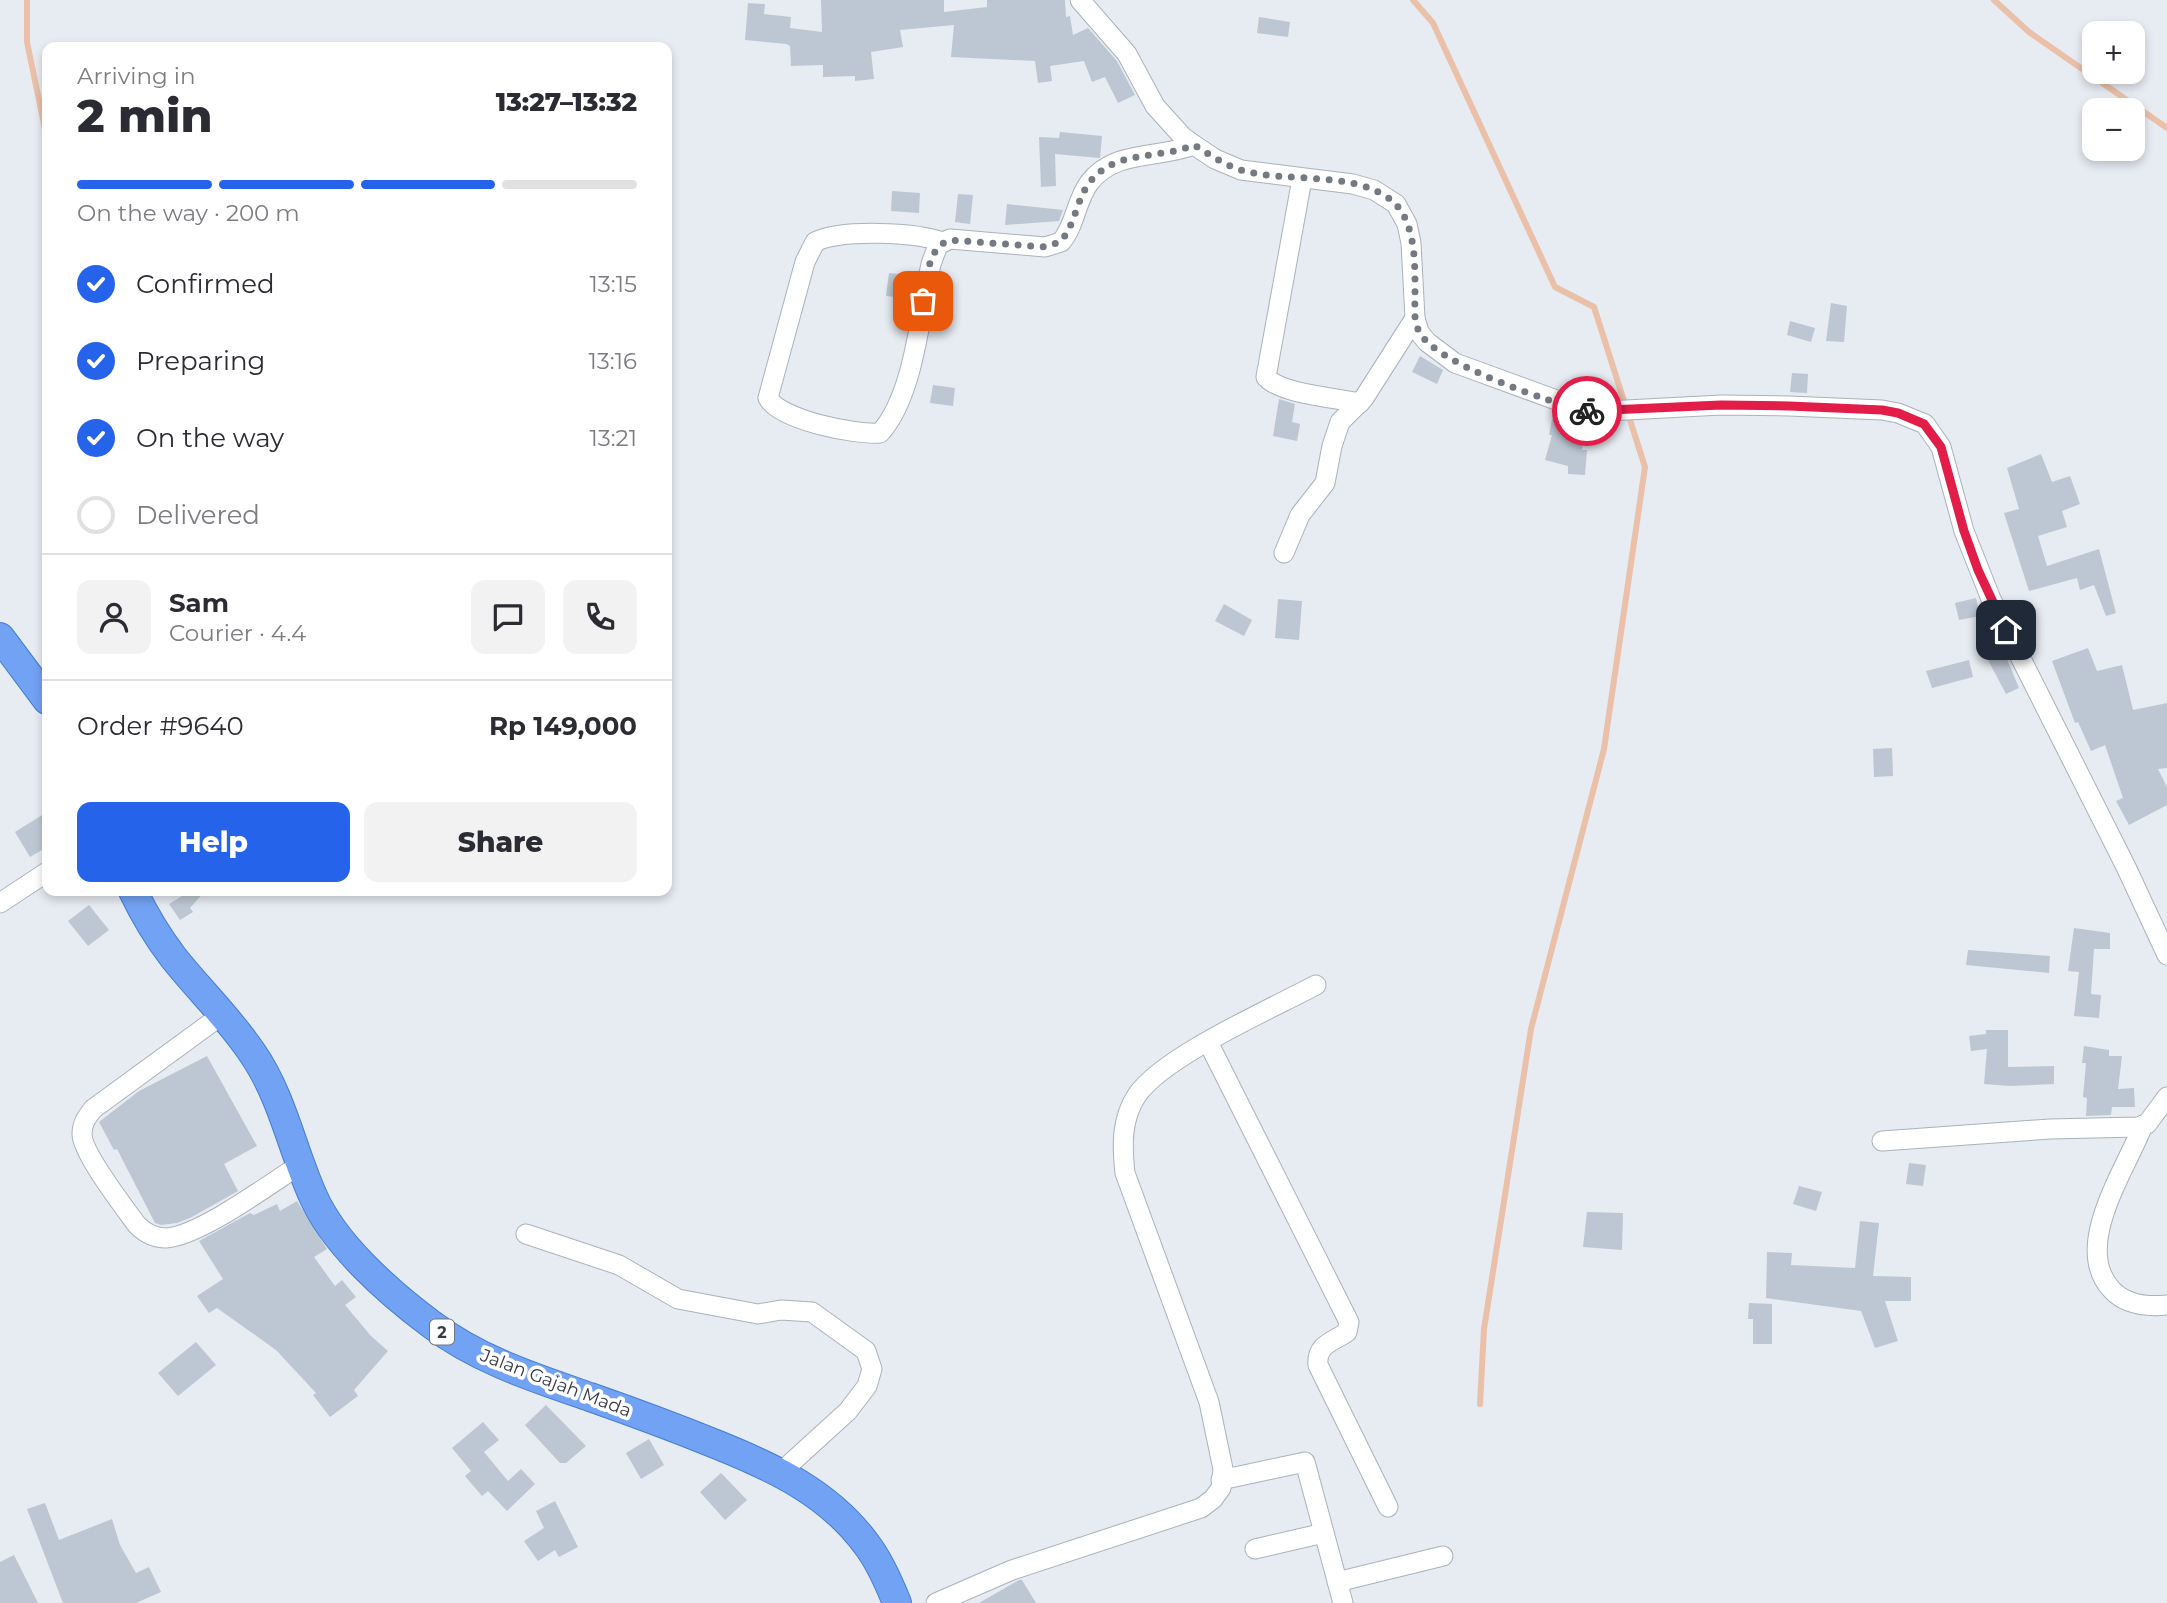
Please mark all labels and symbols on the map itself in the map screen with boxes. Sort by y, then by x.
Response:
pin [893,271,953,331]
courier [1552,376,1622,446]
pin [1976,600,2036,660]
road number: 2 [430,1320,454,1344]
street label: Jalan Gajah Mada [477,1344,634,1422]

